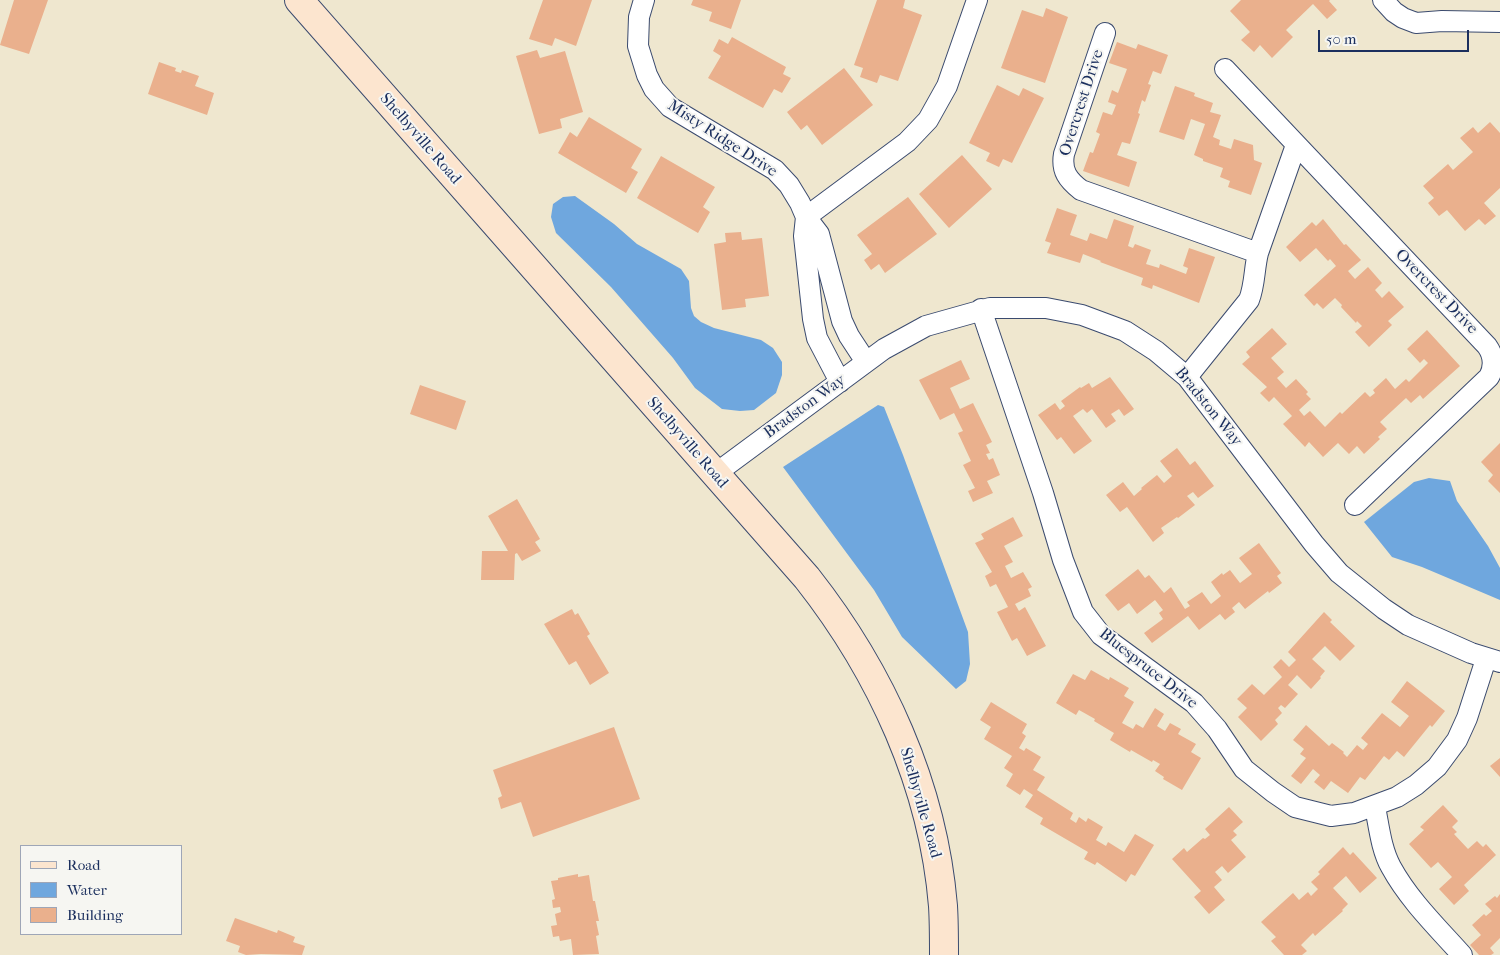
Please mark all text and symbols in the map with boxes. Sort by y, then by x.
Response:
scale bar [1320,20,1471,52]
text: 50 m [1326,30,1356,48]
street label: Overcrest Drive [1056,47,1108,159]
street label: Shelbyville Road [375,90,465,188]
street label: Misty Ridge Drive [664,96,780,182]
street label: Overcrest Drive [1391,245,1481,339]
street label: Bradston Way [1170,364,1246,450]
street label: Bradston Way [761,371,849,443]
street label: Shelbyville Road [642,394,732,492]
street label: Bluespruce Drive [1095,625,1201,713]
street label: Shelbyville Road [895,745,945,861]
legend [20,845,182,935]
text: Road [67,856,100,874]
text: Water [67,881,107,899]
text: Building [67,906,123,924]

